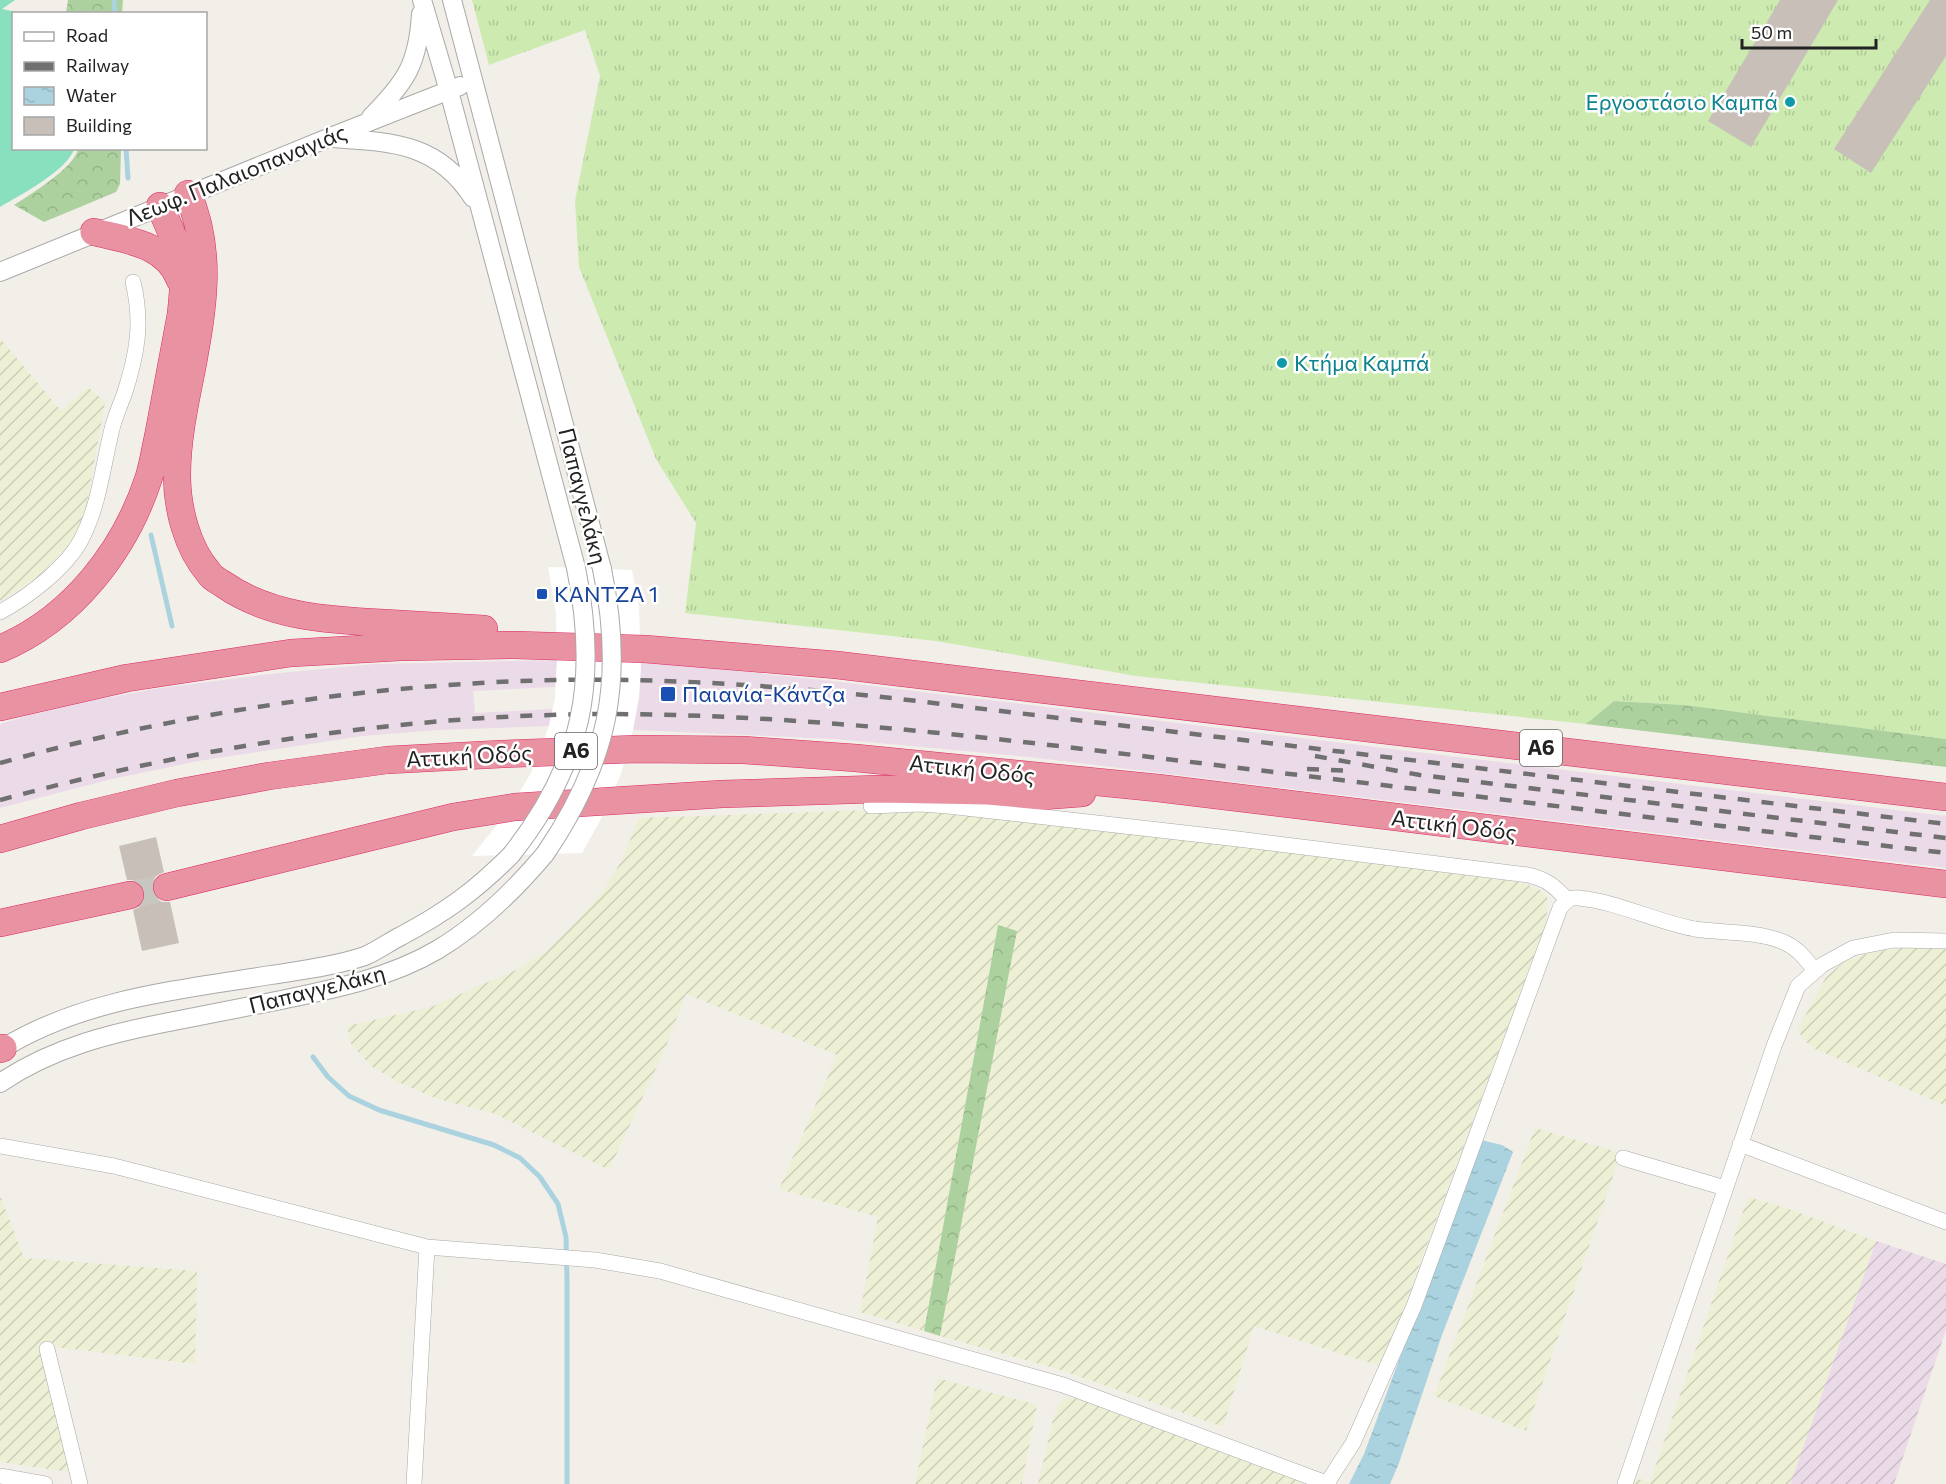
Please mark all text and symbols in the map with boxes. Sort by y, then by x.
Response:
legend [12,12,207,150]
scale bar [1742,12,1876,50]
text: 50 m [1751,21,1792,43]
text: Road [66,24,108,46]
text: Railway [66,54,129,76]
text: Water [66,84,117,106]
place label: Εργοστάσιο Καμπά [1586,88,1778,115]
marker: Εργοστάσιο Καμπά [1783,95,1797,109]
text: Building [66,114,132,136]
street label: Λεωφ. Παλαιοπαναγιάς [121,118,350,231]
place label: Kτήμα Καμπά [1294,349,1430,376]
marker: Kτήμα Καμπά [1275,356,1289,370]
street label: Παπαγγελάκη [554,425,613,567]
place label: ΚΑΝΤΖΑ 1 [554,580,658,607]
marker: ΚΑΝΤΖΑ 1 [535,587,549,601]
place label: Παιανία-Κάντζα [682,680,845,707]
marker: Παιανία-Κάντζα [659,685,677,703]
road number: Α6 [1520,730,1562,766]
road number: Α6 [555,733,597,769]
street label: Αττική Οδός [405,739,533,772]
street label: Αττική Οδός [908,748,1036,789]
street label: Αττική Οδός [1390,803,1518,846]
street label: Παπαγγελάκη [246,959,388,1018]

